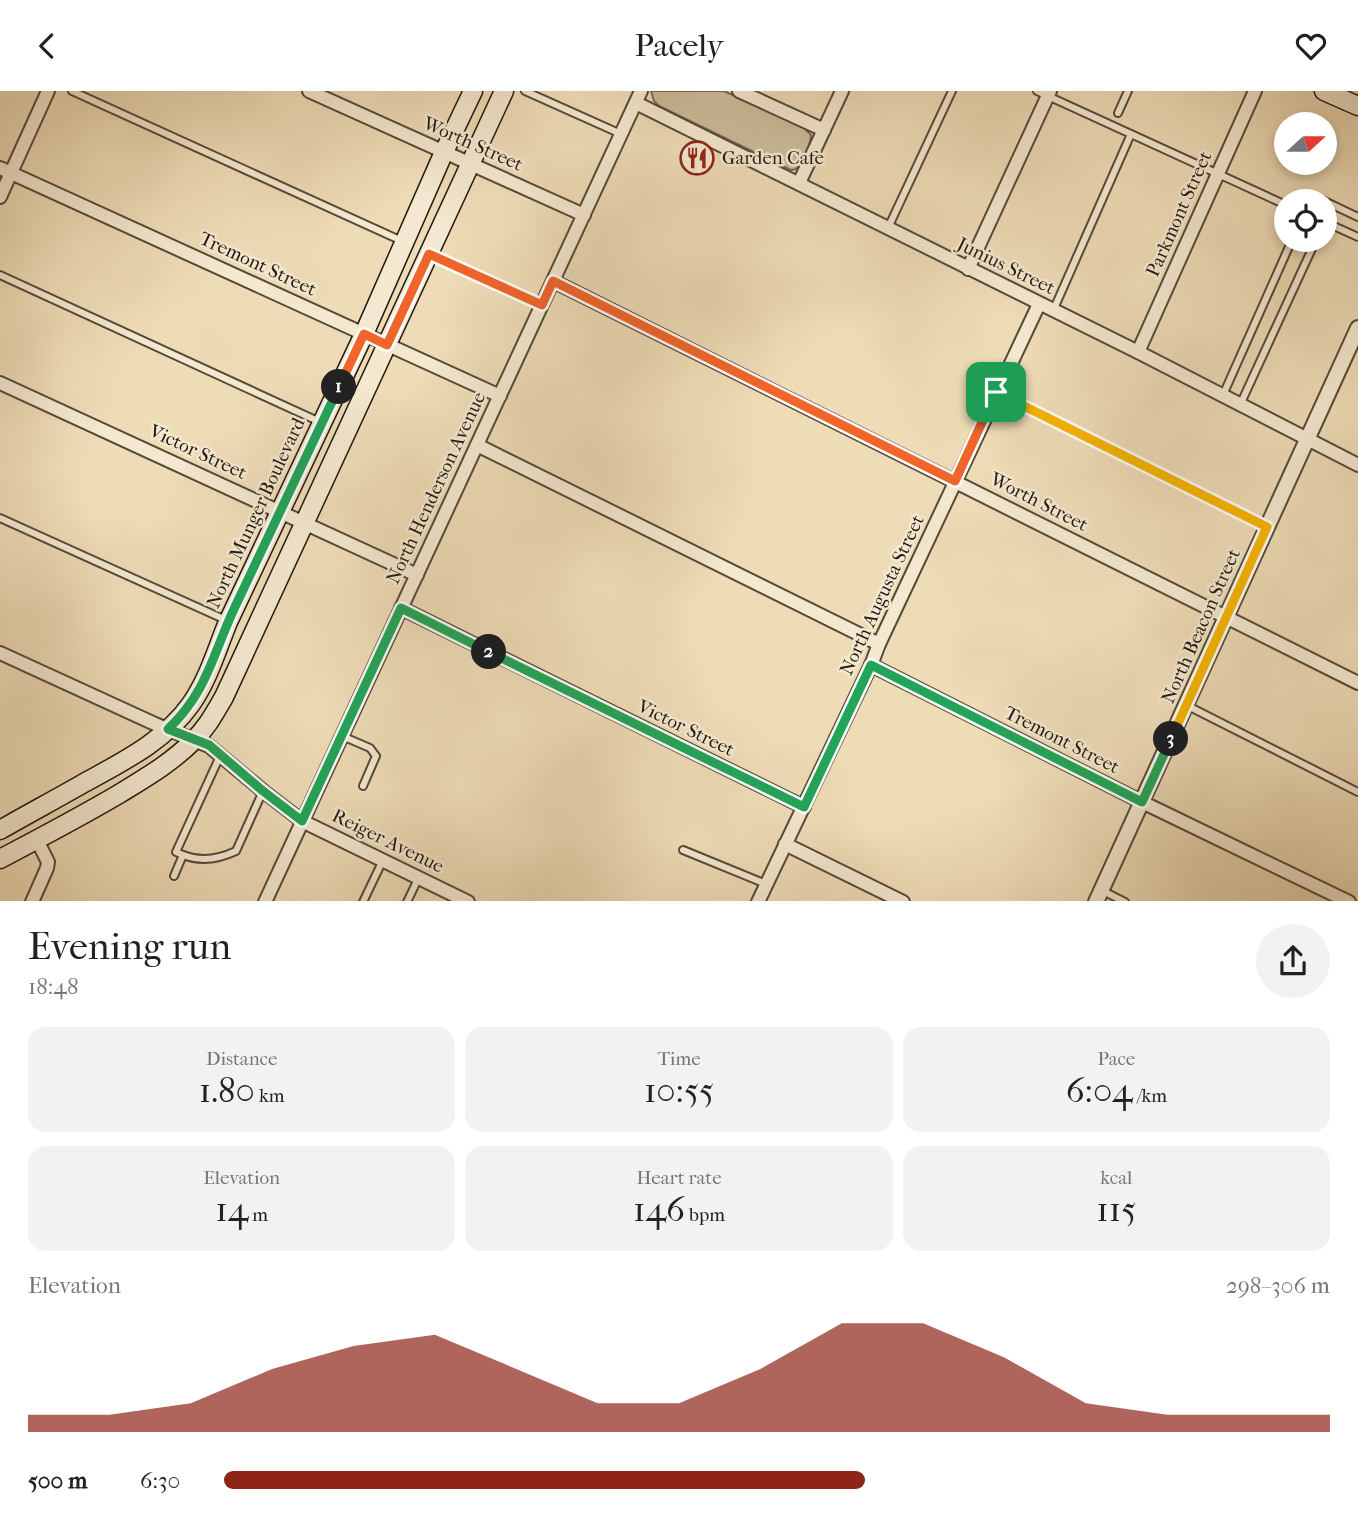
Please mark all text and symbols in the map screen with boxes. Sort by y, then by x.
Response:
icon: back [28,27,66,65]
text: Pacely [635,27,723,64]
icon: heart [1292,27,1330,65]
street label: Worth Street [419,112,526,176]
north arrow [1274,112,1337,175]
map controls [1274,112,1337,252]
restaurant icon: Garden Cafe [678,139,716,177]
place label: Garden Cafe [722,147,824,169]
street label: Parkmont Street [1142,148,1217,280]
button: locate [1274,189,1337,252]
street label: Tremont Street [196,227,320,301]
street label: Junius Street [952,232,1059,299]
pin [966,362,1026,422]
pin: 1 [322,369,356,405]
icon: arrive [977,373,1015,411]
text: 1 [335,375,342,397]
street label: North Henderson Avenue [382,389,490,587]
street label: North Munger Boulevard [202,414,310,612]
street label: Victor Street [145,419,250,484]
street label: Worth Street [986,468,1092,536]
street label: North Augusta Street [835,511,929,679]
street label: North Beacon Street [1157,545,1245,707]
pin: 2 [472,635,506,669]
text: 2 [484,640,493,662]
street label: Victor Street [633,695,738,761]
street label: Tremont Street [1001,702,1123,778]
pin: 3 [1154,721,1188,757]
text: 3 [1167,727,1174,749]
street label: Reiger Avenue [329,804,447,878]
text: Evening run [28,924,231,969]
button: share [1256,924,1330,998]
text: 18:48 [28,973,78,1000]
text: Distance [206,1048,277,1070]
text: Time [657,1048,701,1070]
text: Pace [1097,1048,1135,1070]
text: 1.80 [199,1070,255,1111]
text: 10:55 [644,1070,714,1111]
text: 6:04 [1066,1070,1133,1111]
text: km [255,1085,285,1107]
text: /km [1133,1085,1167,1107]
text: Elevation [203,1167,280,1189]
text: Heart rate [636,1167,722,1189]
text: kcal [1100,1167,1132,1189]
text: 14 [215,1189,248,1230]
text: 146 [633,1189,685,1230]
text: 115 [1096,1189,1136,1230]
text: m [248,1204,268,1226]
text: bpm [685,1204,725,1226]
text: Elevation [28,1272,121,1299]
text: 298–306 m [1226,1272,1330,1299]
text: 500 m [28,1467,87,1494]
text: 6:30 [140,1467,180,1494]

